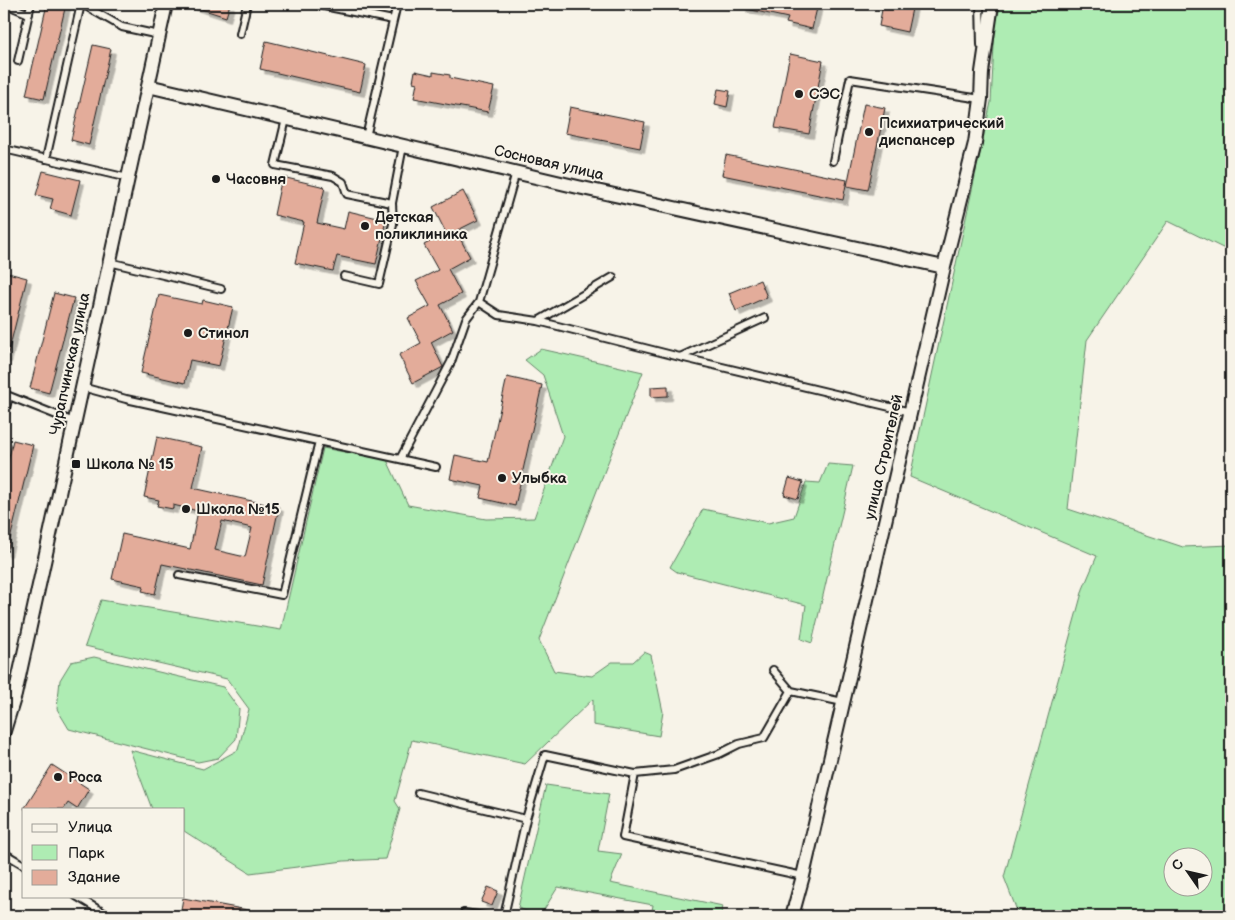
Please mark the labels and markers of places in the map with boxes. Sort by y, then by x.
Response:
place label: СЭС [809,85,840,104]
marker: СЭС [793,88,805,100]
place label: Психиатрический диспансер [878,114,1004,150]
marker: Психиатрический диспансер [863,126,875,138]
place label: Часовня [226,170,286,189]
marker: Часовня [210,173,222,185]
place label: Детская поликлиника [375,208,468,244]
marker: Детская поликлиника [359,220,371,232]
place label: Стинол [198,324,249,343]
marker: Стинол [182,327,194,339]
place label: Школа № 15 [86,455,174,474]
marker: Школа № 15 [70,458,82,470]
place label: Улыбка [512,469,567,488]
marker: Улыбка [496,472,508,484]
place label: Школа №15 [196,500,280,519]
marker: Школа №15 [180,503,192,515]
place label: Роса [68,768,102,787]
marker: Роса [52,771,64,783]

